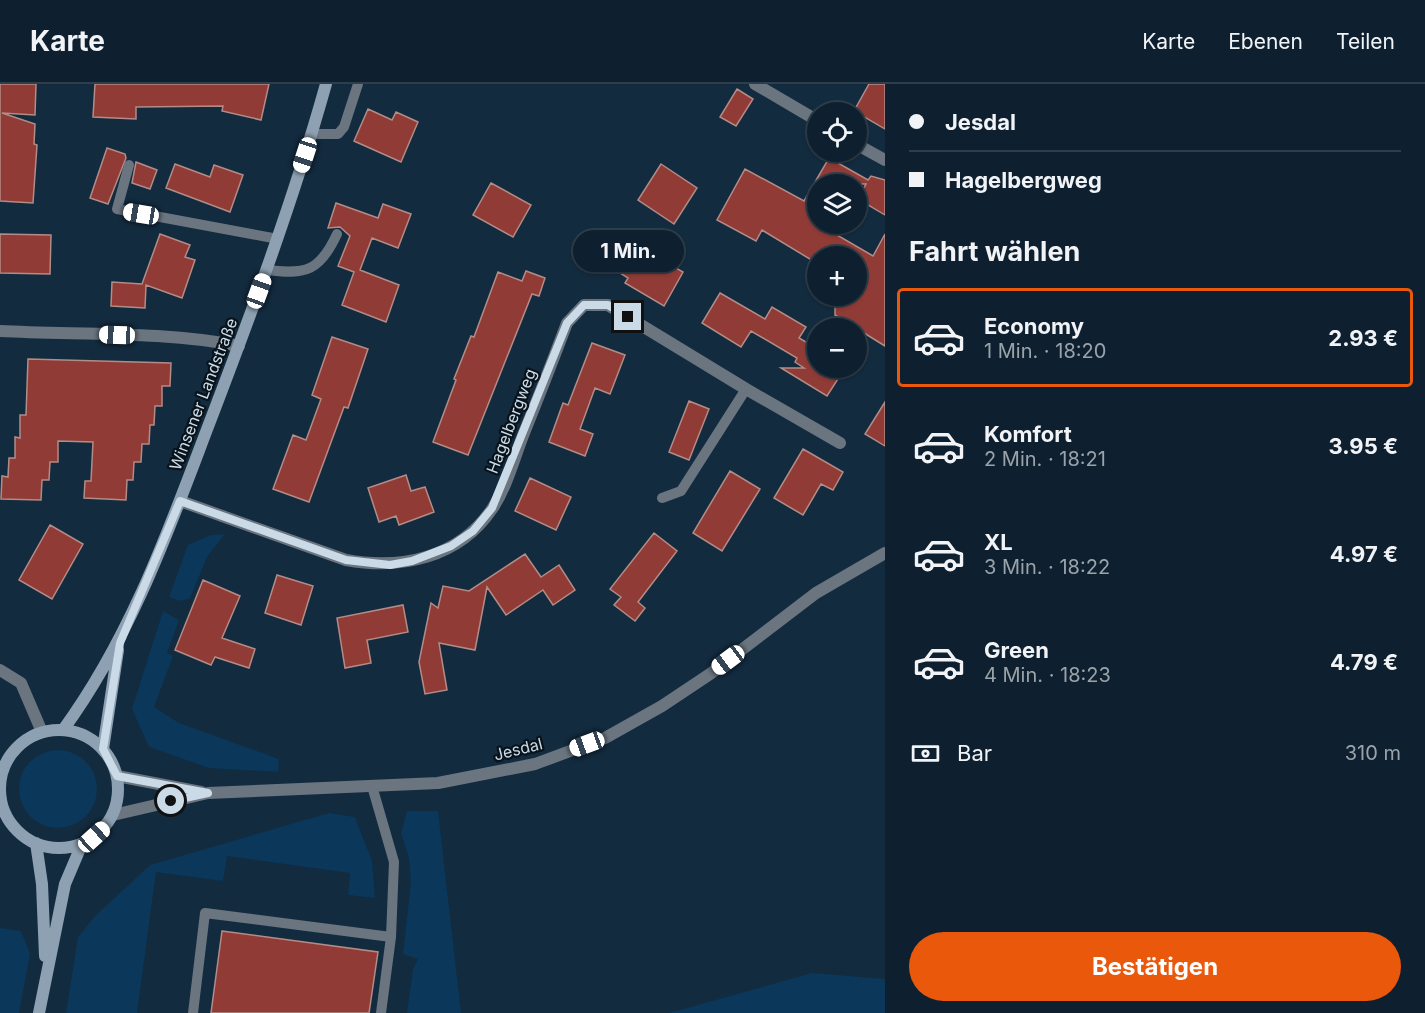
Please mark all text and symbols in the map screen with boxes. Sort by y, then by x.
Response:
text: Karte [30,24,105,58]
text: Karte [1142,29,1195,54]
text: Ebenen [1228,29,1303,54]
text: Teilen [1336,29,1395,54]
map controls [807,102,867,378]
button: locate [807,102,867,162]
text: Jesdal [945,109,1016,135]
car [291,135,319,175]
text: Hagelbergweg [945,167,1102,193]
button: layers [807,174,867,234]
car [122,202,160,226]
callout: 1 Min. [572,230,684,272]
text: Fahrt wählen [909,235,1080,268]
text: 1 Min. [600,239,657,263]
button: + [807,246,867,306]
car [244,271,274,311]
route end [614,303,641,330]
icon: car [912,311,966,365]
text: Economy [984,313,1084,339]
street label: Winsener Landstraße [165,315,241,473]
button: − [807,318,867,378]
car [99,325,135,345]
text: 2.93 € [1328,325,1398,351]
text: 1 Min. · 18:20 [984,339,1106,363]
street label: Hagelbergweg [482,366,540,476]
icon: car [912,419,966,473]
text: Komfort [984,421,1072,447]
text: 3.95 € [1329,433,1398,459]
text: 2 Min. · 18:21 [984,447,1106,471]
icon: car [912,527,966,581]
text: XL [984,529,1013,555]
text: 4.97 € [1330,541,1398,567]
text: 3 Min. · 18:22 [984,555,1110,579]
icon: car [912,635,966,689]
text: Green [984,637,1049,663]
car [708,642,748,678]
text: 4.79 € [1330,649,1398,675]
text: 4 Min. · 18:23 [984,663,1111,687]
car [567,729,607,759]
street label: Jesdal [492,733,544,765]
icon: cash [909,737,942,770]
text: Bar [957,740,992,766]
text: 310 m [1345,741,1401,765]
route start [157,787,184,814]
car [75,818,113,856]
button: Bestätigen [909,932,1401,1001]

